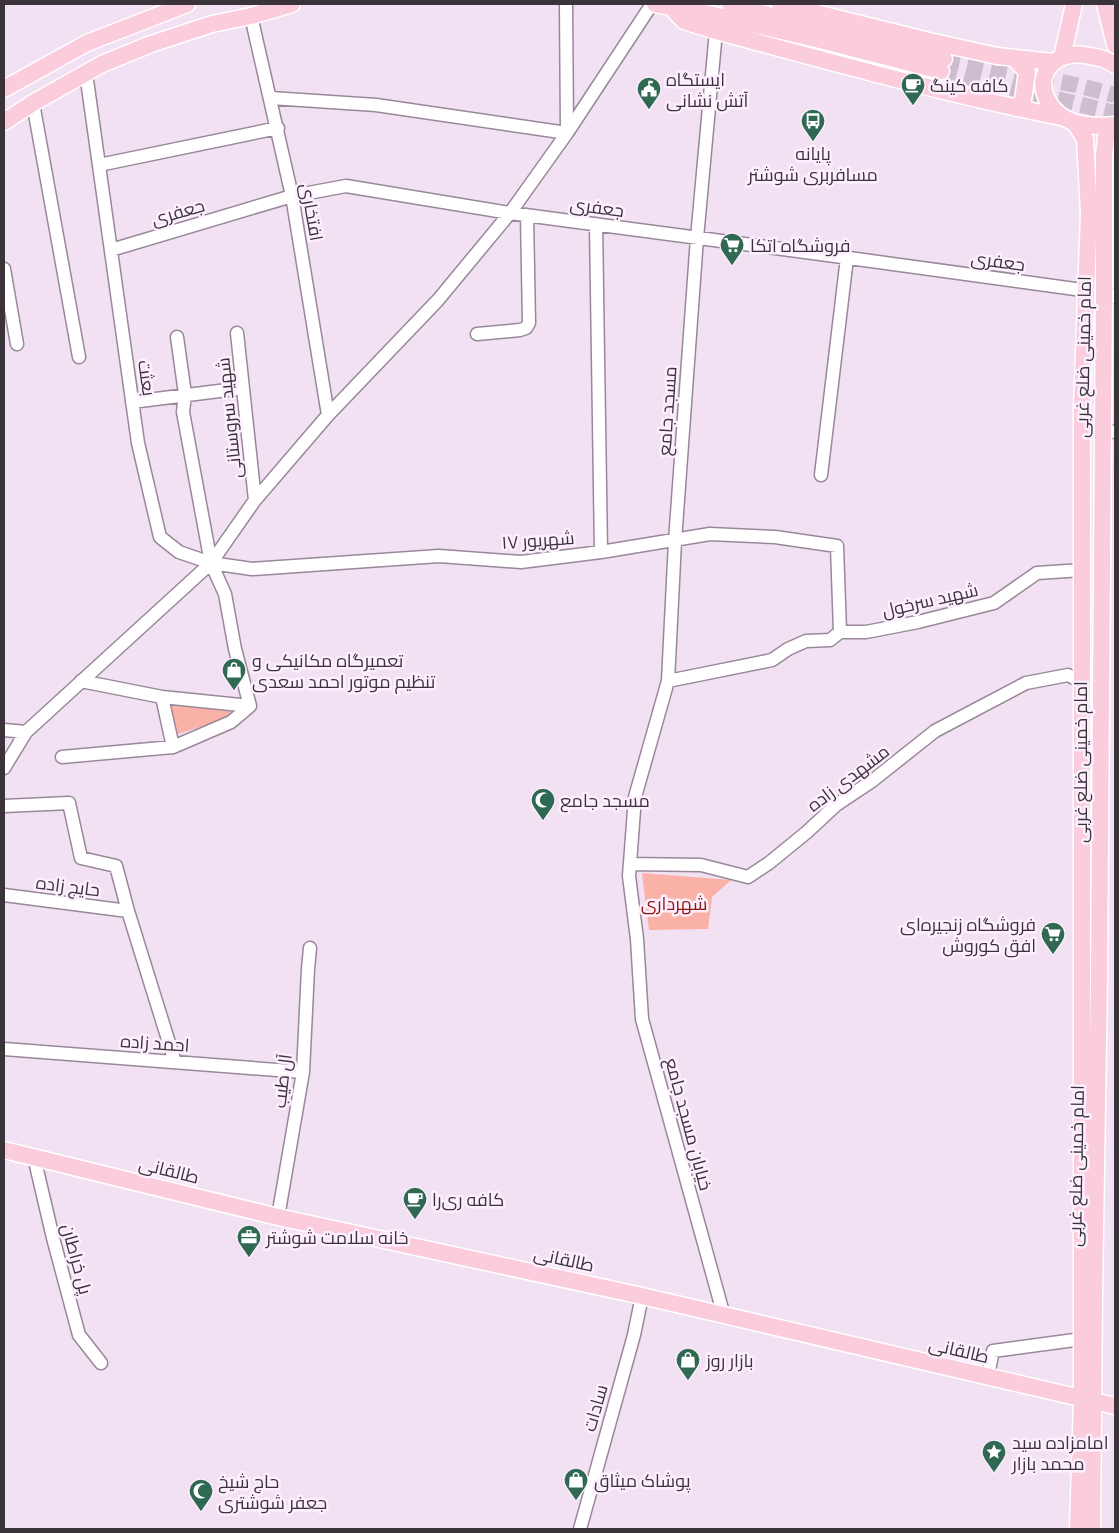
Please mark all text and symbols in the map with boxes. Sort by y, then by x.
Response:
place label: ایستگاه آتش نشانی [666,66,749,114]
cafe icon: کافه کینگ [900,72,926,106]
place label: کافه کینگ [930,72,1008,99]
public building icon: ایستگاه آتش نشانی [636,76,662,110]
bus stop icon: پایانه مسافربری شوشتر [800,108,826,142]
place label: پایانه مسافربری شوشتر [747,140,878,188]
street label: افتخاری [294,181,330,243]
street label: جعفری [568,190,626,224]
street label: جعفری [148,192,208,232]
supermarket icon: فروشگاه اتکا [719,232,745,266]
place label: فروشگاه اتکا [750,232,850,259]
street label: جعفری [969,244,1027,278]
street label: امام خمینی ضلع غربی [1068,276,1098,438]
street label: شهید سروستانی [209,356,249,480]
street label: بعثت [131,358,163,398]
street label: مسجد جامع [650,365,684,457]
street label: ۱۷ شهریور [501,524,575,556]
street label: شهید سرخول [879,576,981,624]
place label: تعمیرگاه مکانیکی و تنظیم موتور احمد سعدی [252,647,435,695]
shop icon: تعمیرگاه مکانیکی و تنظیم موتور احمد سعدی [221,657,247,691]
street label: امام خمینی ضلع غربی [1067,681,1094,843]
street label: مشهدی زاده [801,738,895,818]
mosque icon: مسجد جامع [530,787,556,821]
place label: مسجد جامع [560,787,650,814]
street label: حایج زاده [35,869,101,903]
park label: شهرداری [641,890,707,917]
place label: فروشگاه زنجیره‌ای افق کوروش [900,911,1036,959]
supermarket icon: فروشگاه زنجیره‌ای افق کوروش [1040,921,1066,955]
street label: احمد زاده [119,1027,191,1059]
street label: آل طیب [265,1052,299,1110]
street label: خیابان مسجد جامع [658,1055,720,1193]
street label: امام خمینی ضلع غربی [1061,1085,1091,1247]
street label: طالقانی [136,1150,202,1190]
cafe icon: کافه‌ ری‌را [402,1186,428,1220]
place label: کافه‌ ری‌را [432,1186,504,1213]
street label: پل خراطان [55,1221,99,1298]
office icon: خانه سلامت شوشتر [236,1224,262,1258]
place label: خانه سلامت شوشتر [265,1224,409,1251]
street label: طالقانی [531,1239,597,1279]
street label: طالقانی [926,1330,992,1370]
shop icon: بازار روز [675,1347,701,1381]
place label: بازار روز [705,1347,754,1374]
street label: سادات [575,1381,615,1435]
place label: امامزاده سید محمد بازار [1011,1429,1108,1477]
place icon: امامزاده سید محمد بازار [981,1439,1007,1473]
shop icon: پوشاک میثاق [563,1467,589,1501]
place label: پوشاک میثاق [594,1467,691,1494]
place label: حاج شیخ جعفر شوشتری [218,1468,327,1516]
mosque icon: حاج شیخ جعفر شوشتری [188,1478,214,1512]

